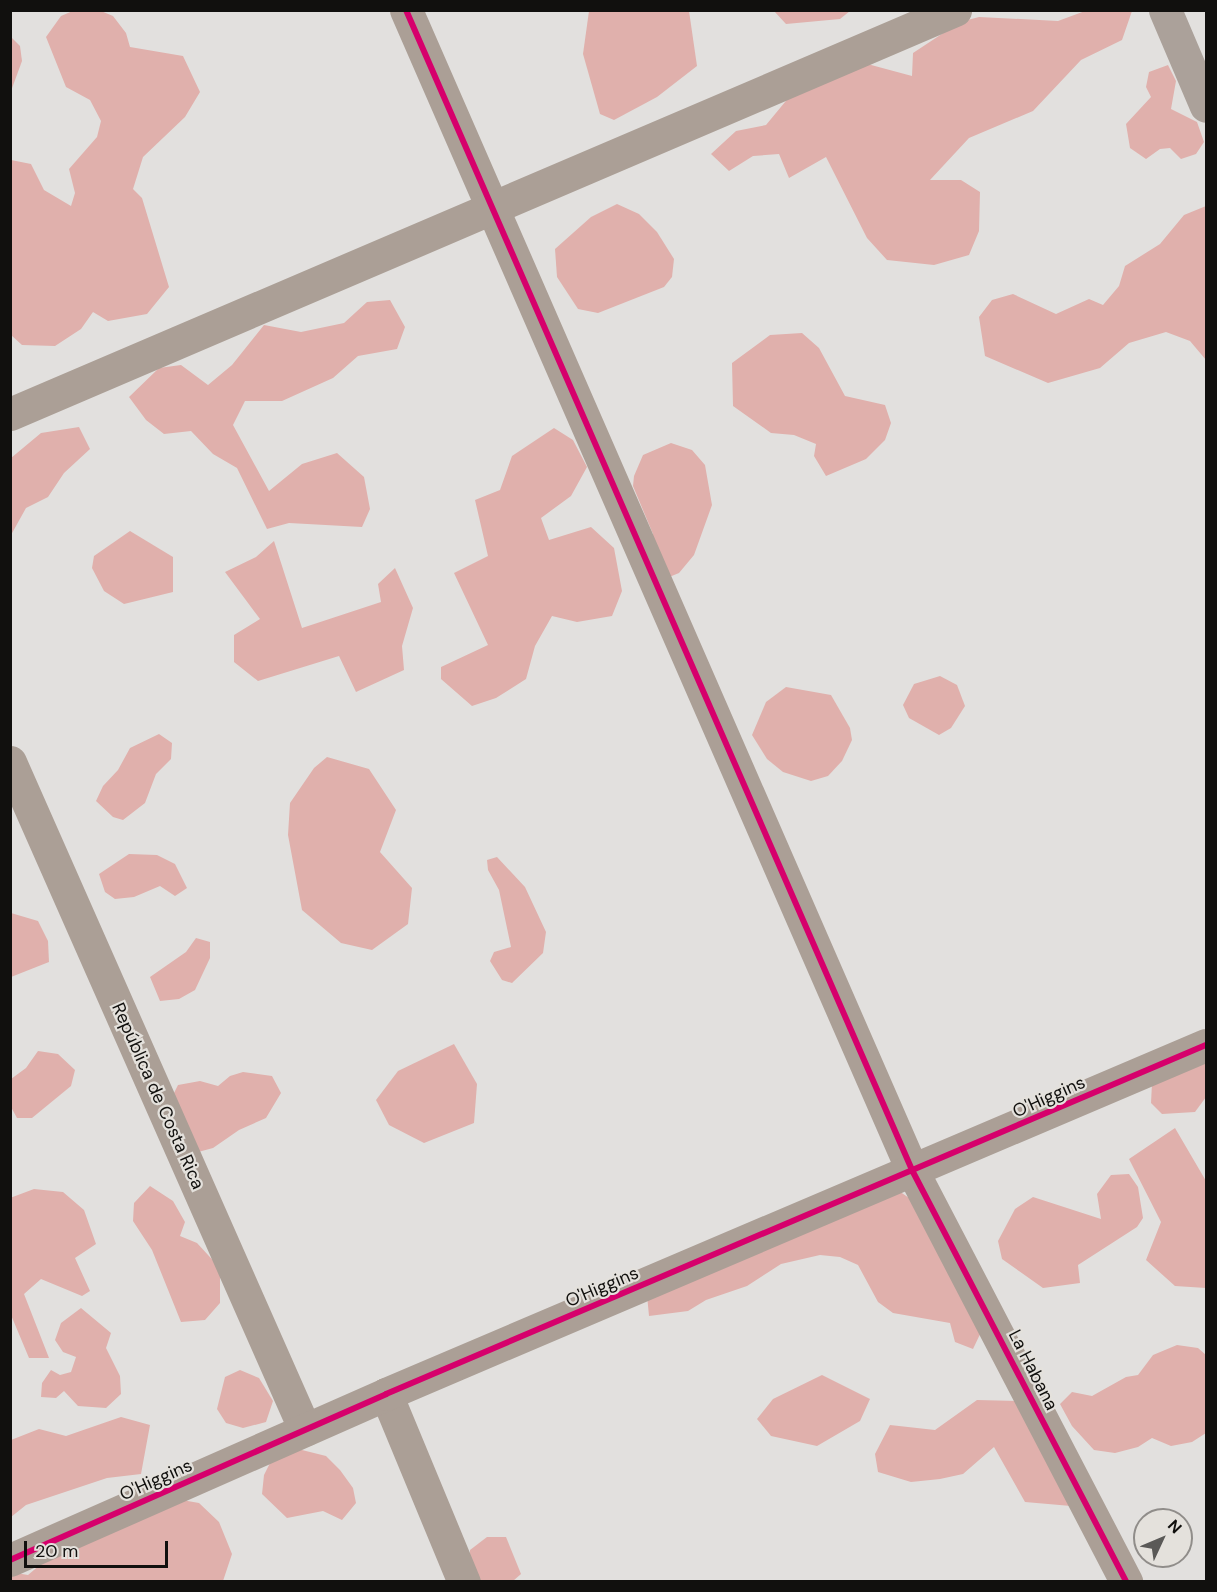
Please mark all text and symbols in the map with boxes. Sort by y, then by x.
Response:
street label: República de Costa Rica [107,999,209,1193]
street label: O'Higgins [1009,1071,1089,1123]
street label: O'Higgins [562,1262,642,1312]
street label: La Habana [1004,1326,1062,1414]
street label: O'Higgins [116,1454,196,1506]
north arrow [1133,1508,1193,1568]
text: N [1163,1515,1186,1538]
scale bar [27,1529,171,1567]
text: 20 m [35,1539,78,1563]

